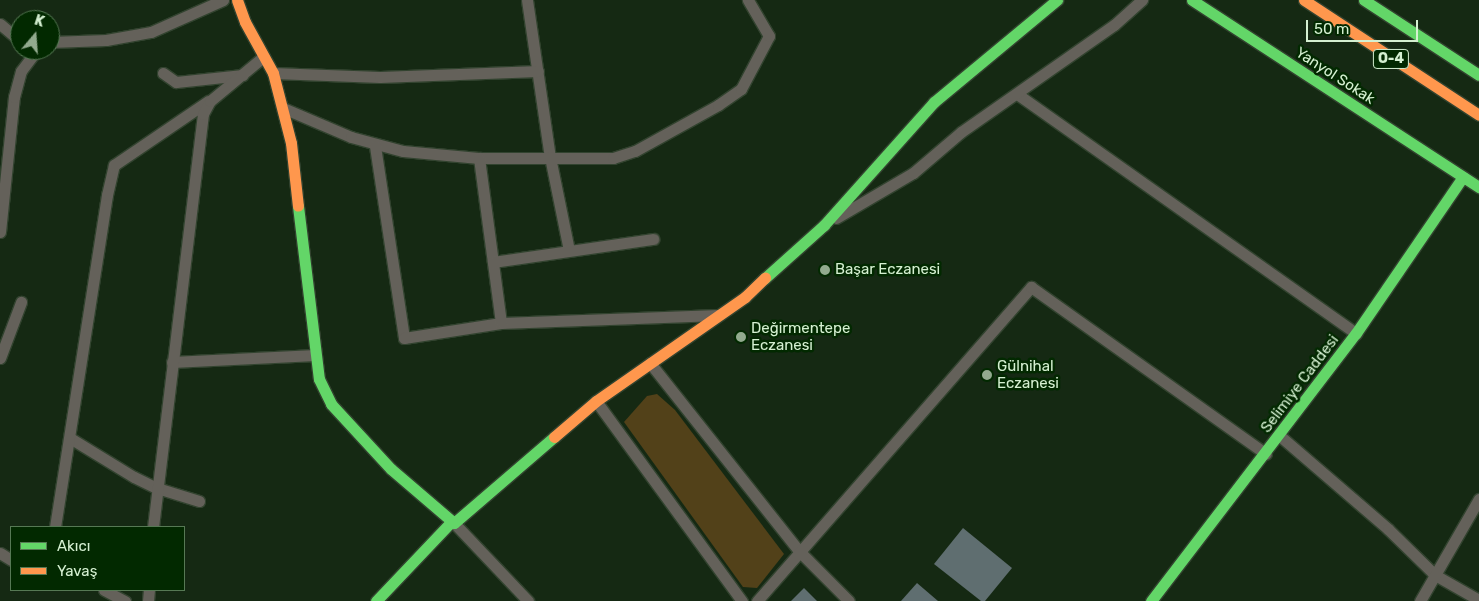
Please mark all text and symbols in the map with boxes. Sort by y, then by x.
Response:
north arrow [10,10,60,60]
scale bar [1309,10,1422,42]
text: K [32,12,47,31]
text: 50 m [1314,20,1349,38]
street label: Yanyol Sokak [1292,44,1378,108]
road number: O-4 [1372,48,1410,70]
place label: Başar Eczanesi [835,261,941,279]
marker: Başar Eczanesi [819,264,831,276]
place label: Değirmentepe Eczanesi [751,319,850,354]
marker: Değirmentepe Eczanesi [735,331,747,343]
street label: Selimiye Caddesi [1257,332,1343,436]
place label: Gülnihal Eczanesi [997,357,1059,392]
marker: Gülnihal Eczanesi [981,369,993,381]
legend [10,526,185,591]
text: Akıcı [57,537,90,555]
text: Yavaş [57,562,97,580]

